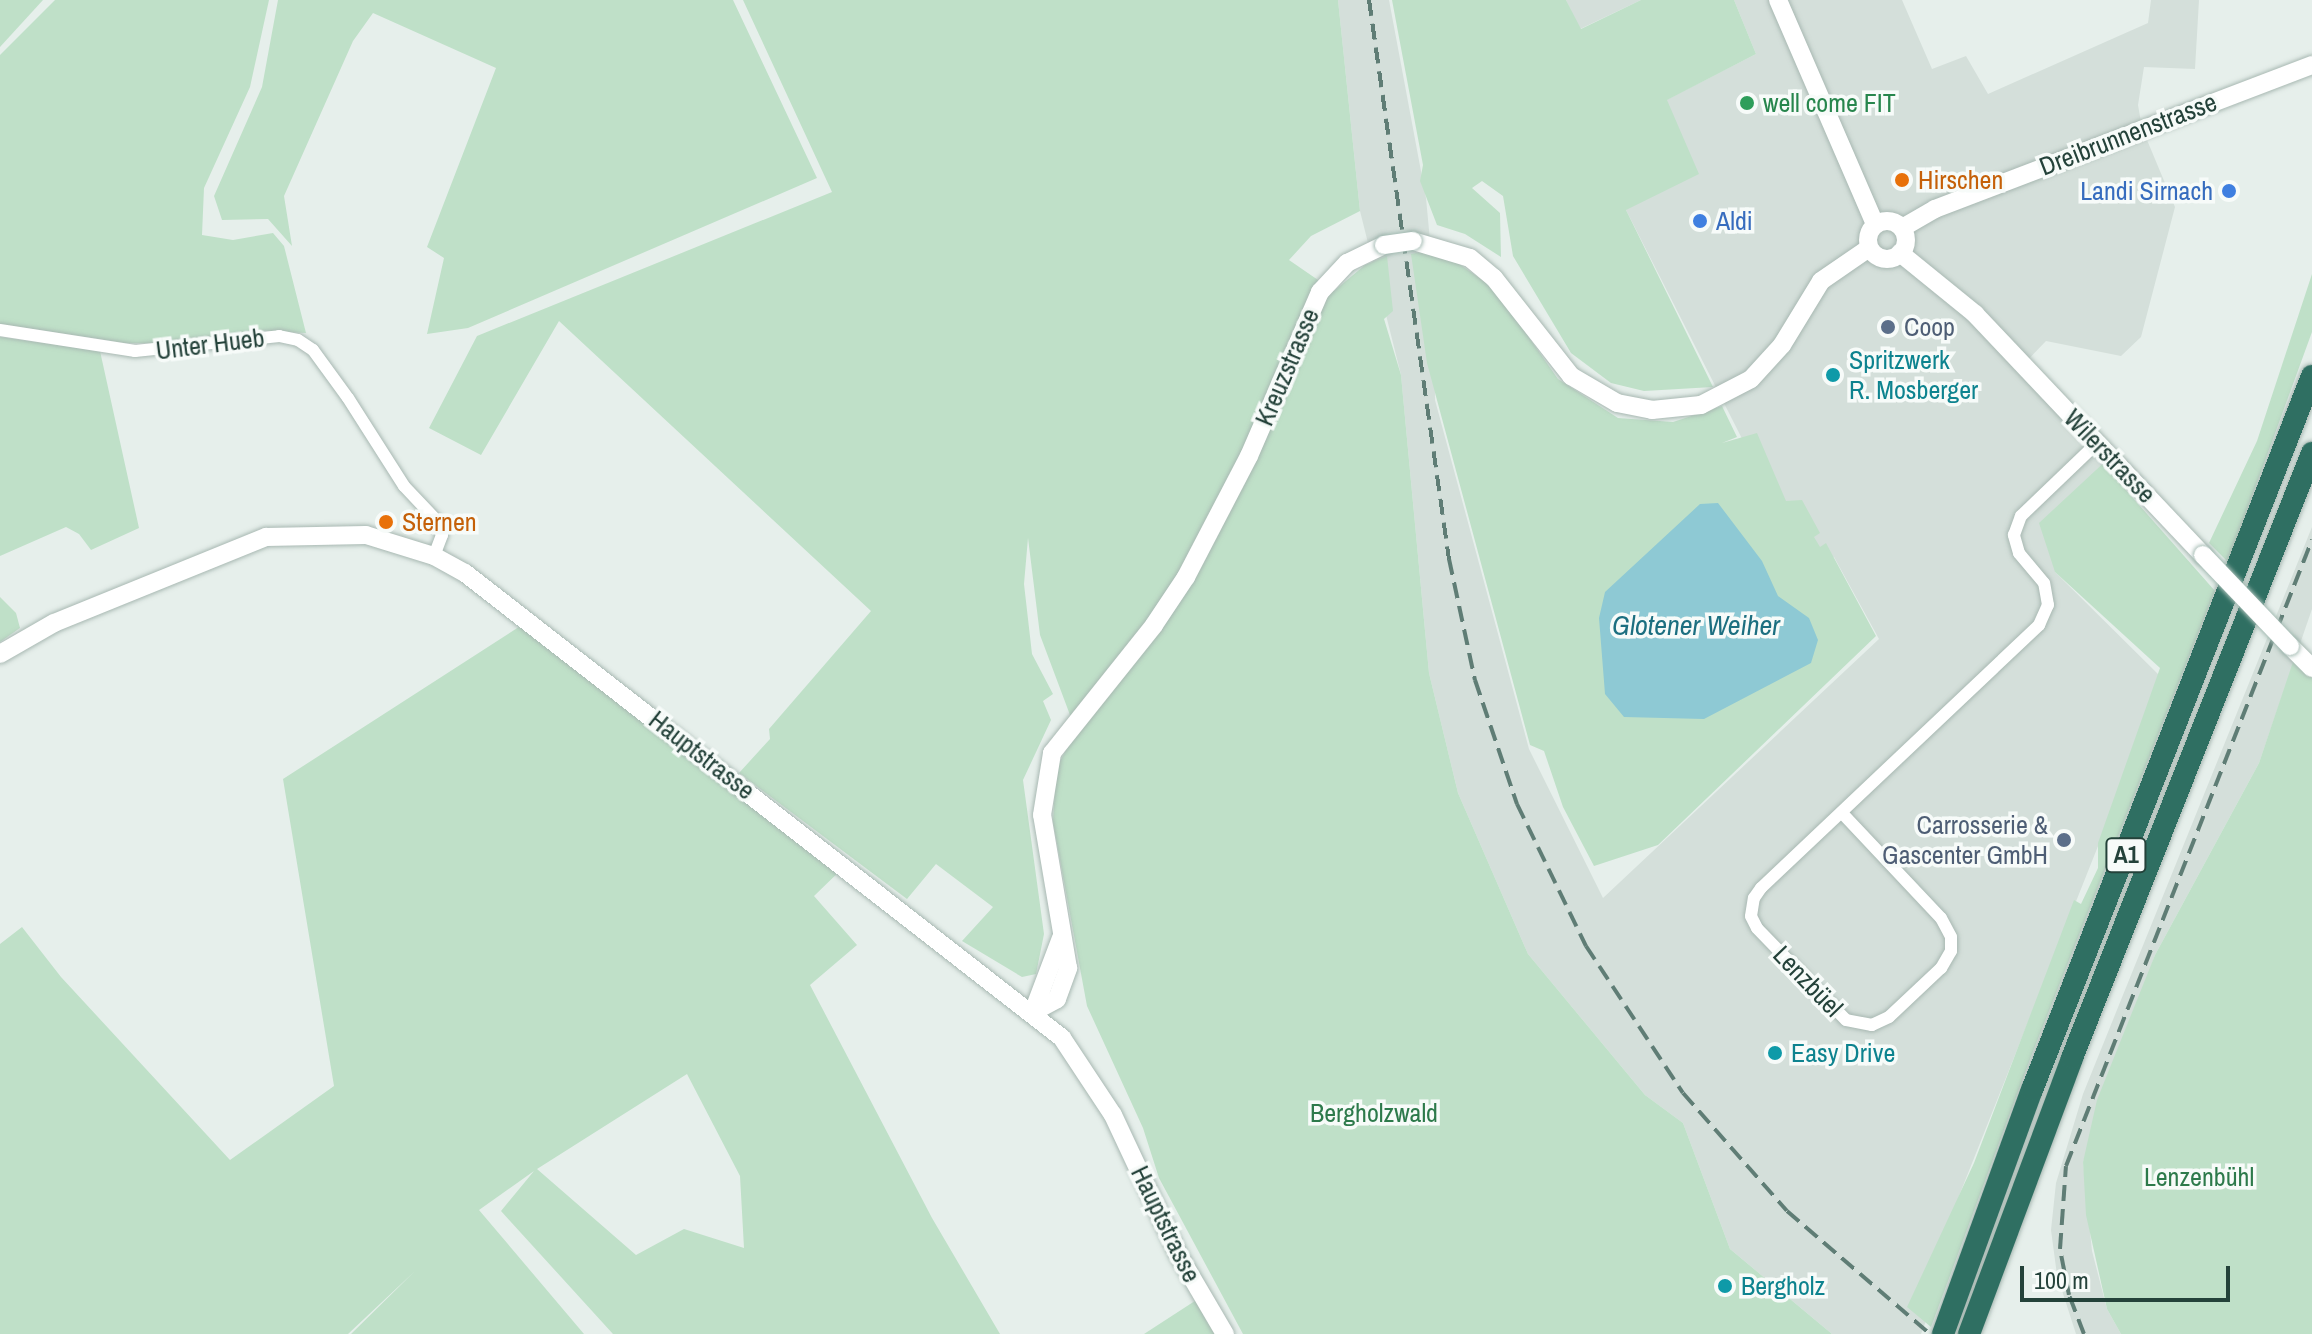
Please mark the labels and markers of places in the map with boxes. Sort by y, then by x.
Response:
place label: well come FIT [1763,87,1896,119]
marker: well come FIT [1738,94,1756,112]
place label: Hirschen [1918,164,2003,196]
marker: Hirschen [1893,171,1911,189]
place label: Landi Sirnach [2080,175,2213,207]
marker: Landi Sirnach [2220,182,2238,200]
place label: Aldi [1716,205,1753,237]
marker: Aldi [1691,212,1709,230]
place label: Coop [1904,311,1955,343]
marker: Coop [1879,318,1897,336]
place label: Spritzwerk R. Mosberger [1849,344,1978,406]
marker: Spritzwerk R. Mosberger [1824,366,1842,384]
place label: Sternen [402,506,477,538]
marker: Sternen [377,513,395,531]
place label: Carrosserie & Gascenter GmbH [1882,809,2048,870]
marker: Carrosserie & Gascenter GmbH [2055,831,2073,849]
place label: Easy Drive [1791,1037,1895,1069]
marker: Easy Drive [1766,1044,1784,1062]
place label: Bergholz [1741,1270,1825,1302]
marker: Bergholz [1716,1277,1734,1295]

